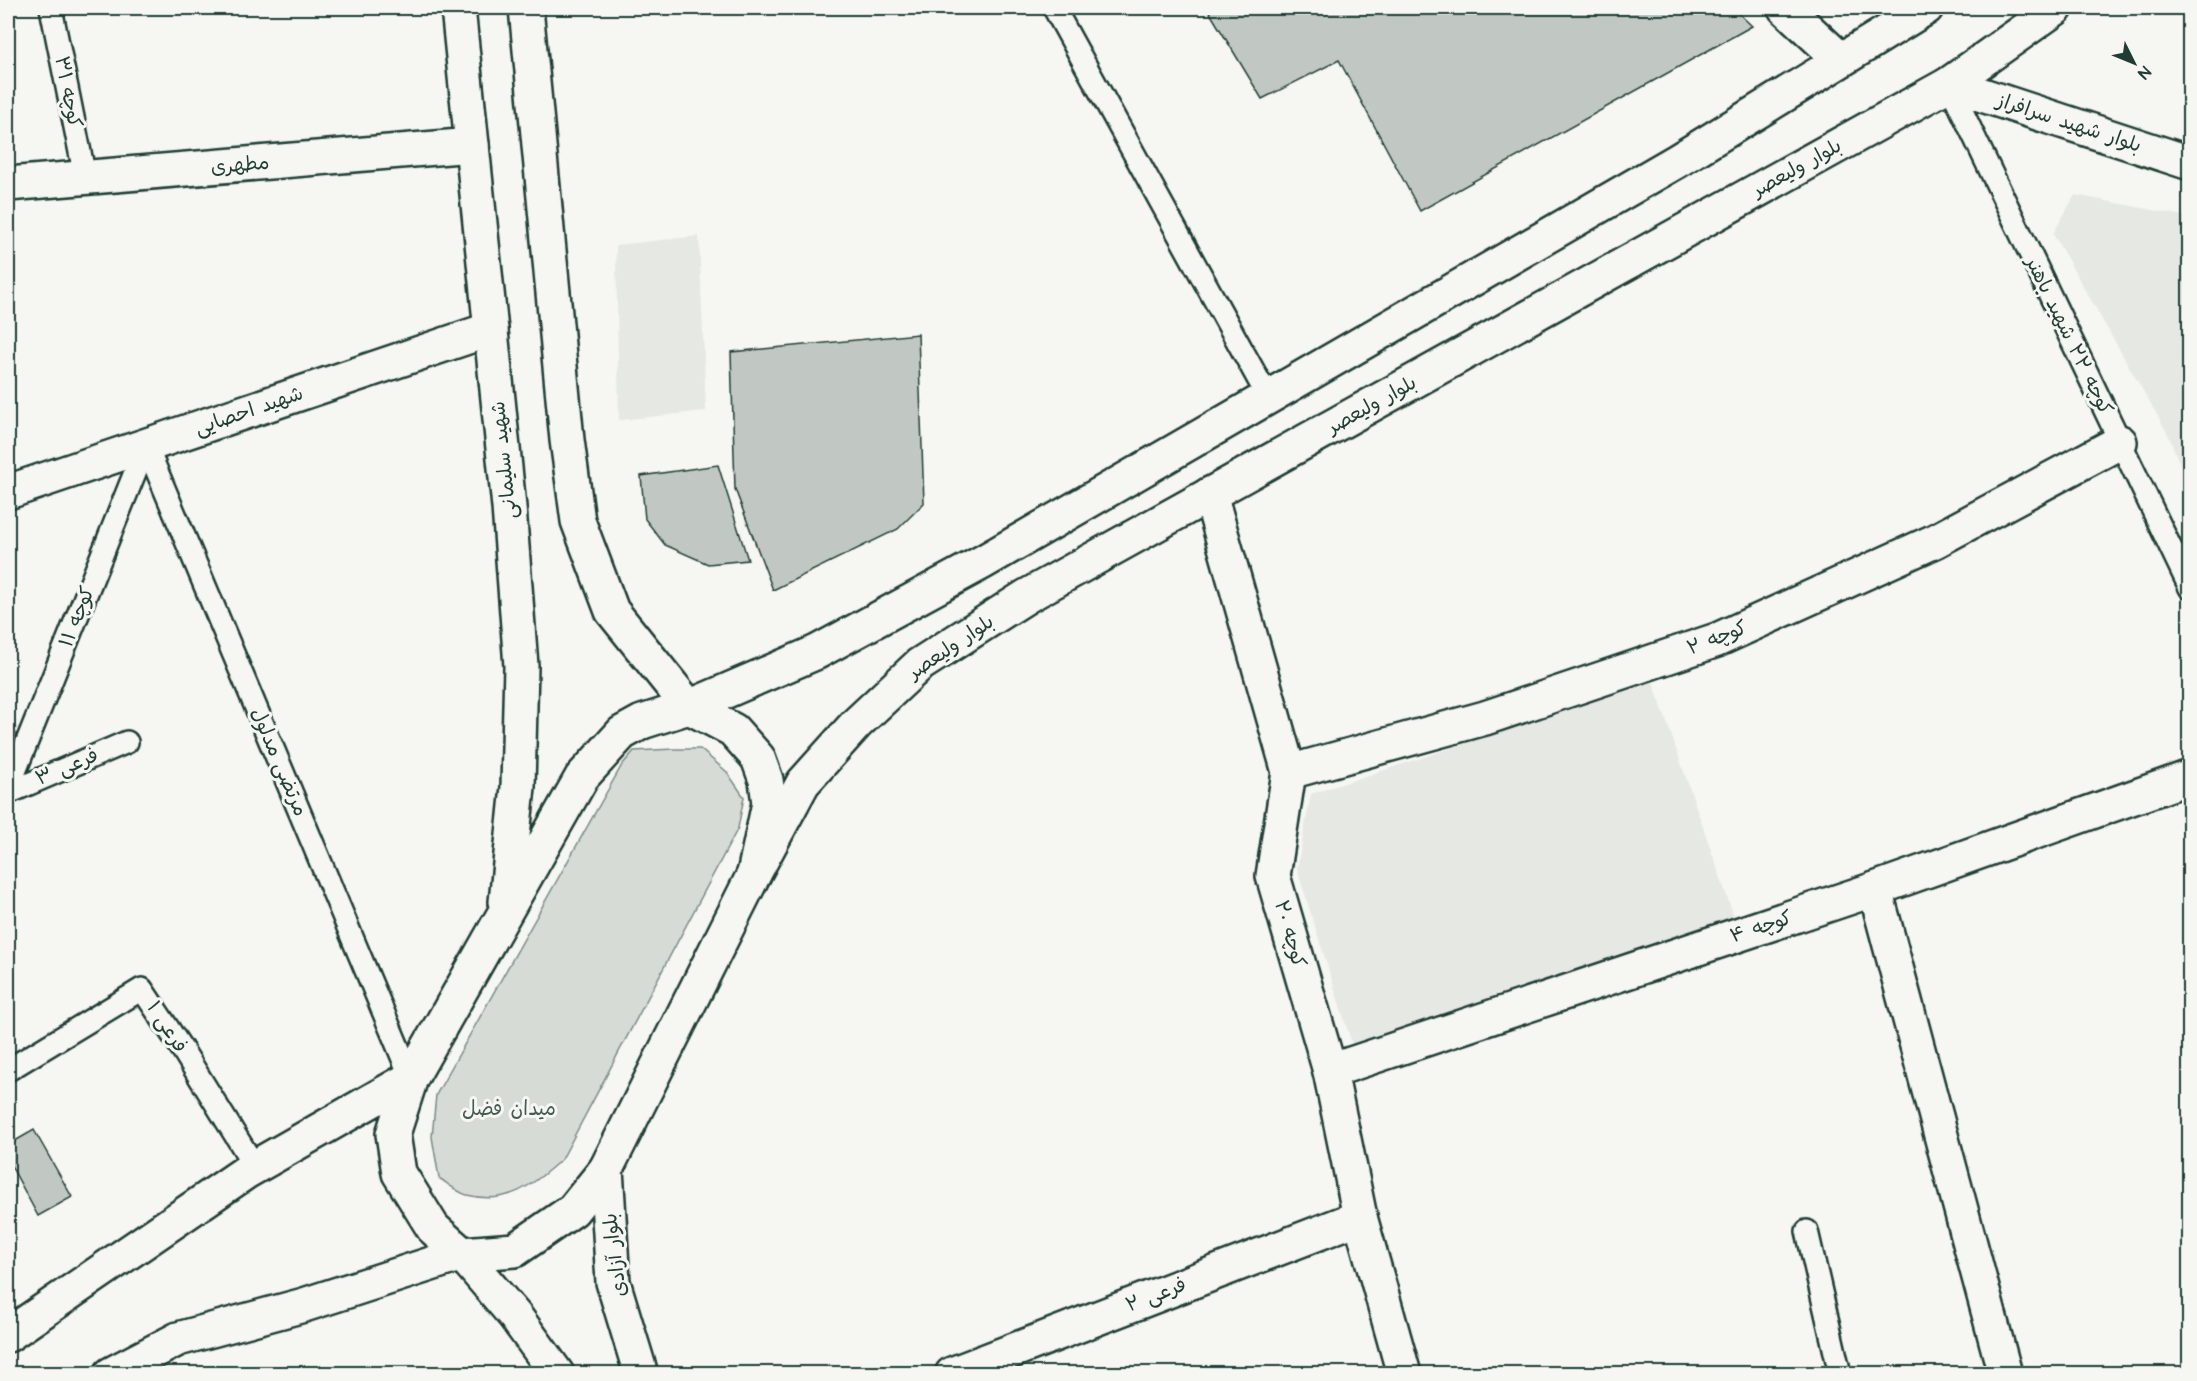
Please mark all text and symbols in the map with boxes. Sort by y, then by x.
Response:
north arrow [2104,33,2164,93]
street label: کوچه ۳۱ [47,54,89,130]
text: N [2133,61,2156,84]
street label: بلوار شهید سرافراز [1991,86,2145,160]
street label: بلوار ولیعصر [1746,132,1847,205]
street label: مطهری [210,148,270,182]
street label: کوچه ۲۲ شهید باهنر [2018,251,2119,420]
street label: بلوار ولیعصر [1321,369,1422,442]
street label: شهید احصایی [191,379,307,443]
street label: شهید سلیمانی [484,400,524,520]
street label: کوچه ۱۱ [52,582,102,652]
street label: بلوار ولیعصر [901,608,1000,687]
street label: کوچه ۲ [1683,614,1751,662]
street label: مرتضی مدلول [244,703,314,821]
street label: فرعی ۳ [31,741,103,793]
street label: کوچه ۲۰ [1267,897,1313,971]
street label: کوچه ۴ [1726,904,1796,950]
street label: فرعی ۱ [140,996,194,1058]
park label: میدان فضل [462,1095,556,1123]
street label: بلوار آزادی [596,1212,634,1298]
street label: فرعی ۲ [1122,1271,1190,1319]

